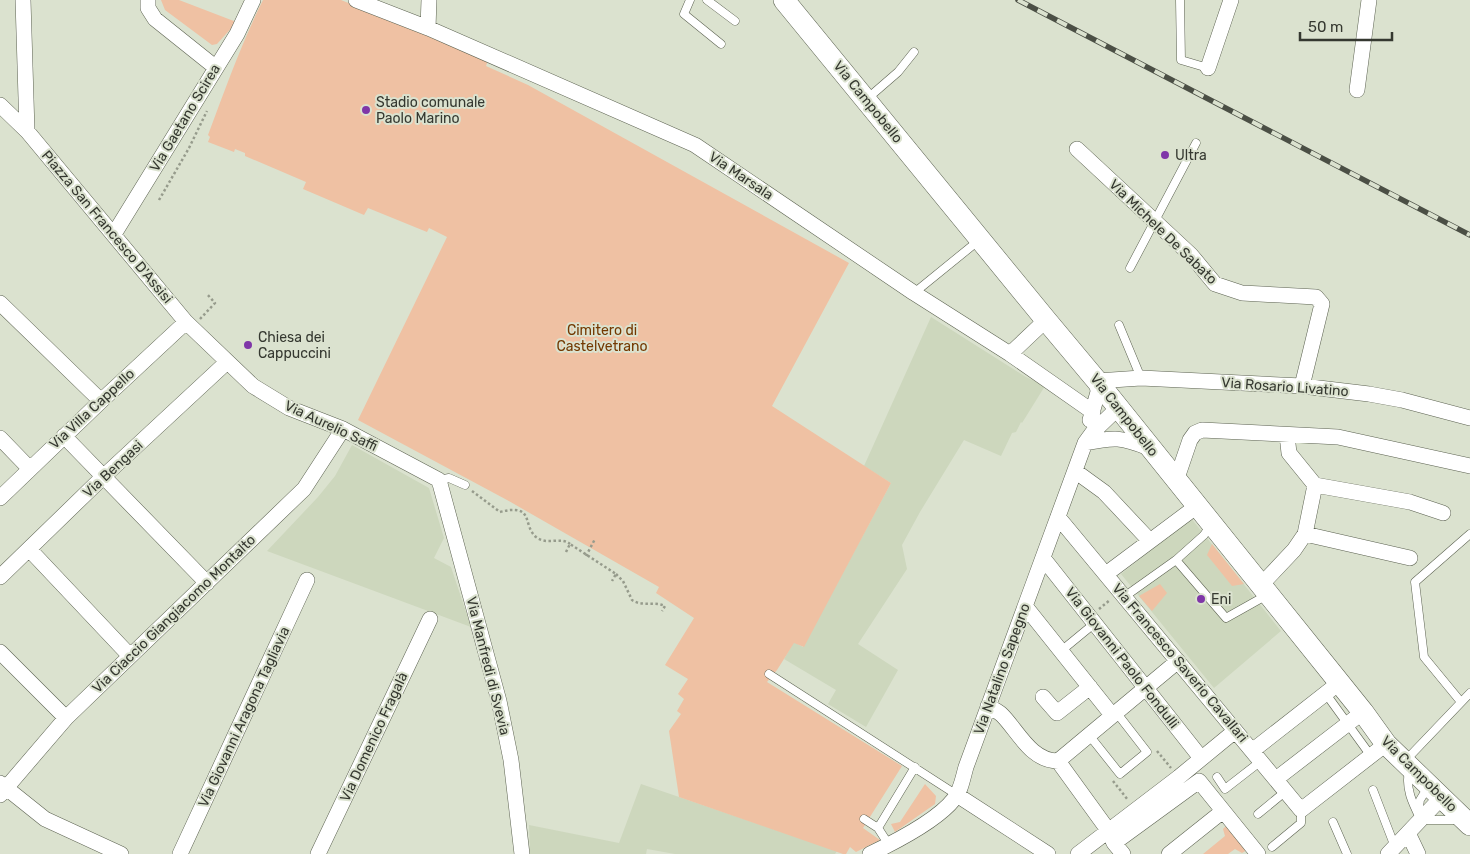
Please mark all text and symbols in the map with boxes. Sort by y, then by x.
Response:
scale bar [1300,10,1392,42]
text: 50 m [1308,18,1343,36]
street label: Via Campobello [830,58,906,146]
street label: Via Gaetano Scirea [146,61,224,175]
place label: Stadio comunale Paolo Marino [376,94,485,127]
marker: Stadio comunale Paolo Marino [360,104,372,116]
street label: Piazza San Francesco D'Assisi [38,147,176,307]
place label: Ultra [1175,147,1207,164]
street label: Via Marsala [706,148,776,204]
marker: Ultra [1159,149,1171,161]
street label: Via Michele De Sabato [1105,176,1221,288]
park label: Cimitero di Castelvetrano [556,322,648,355]
place label: Chiesa dei Cappuccini [258,329,331,362]
marker: Chiesa dei Cappuccini [242,339,254,351]
street label: Via Villa Cappello [46,365,138,453]
street label: Via Campobello [1086,370,1162,460]
street label: Via Rosario Livatino [1221,374,1349,400]
street label: Via Aurelio Saffi [282,397,380,455]
street label: Via Bengasi [79,437,147,501]
street label: Via Ciaccio Giangiacomo Montalto [89,531,259,697]
street label: Via Francesco Saverio Cavallari [1109,580,1251,746]
street label: Via Giovanni Paolo Fondulli [1062,584,1182,732]
place label: Eni [1211,591,1231,608]
marker: Eni [1195,593,1207,605]
street label: Via Manfredi di Svevia [463,595,513,737]
street label: Via Natalino Sapegno [970,601,1034,737]
street label: Via Giovanni Aragona Tagliavia [195,624,293,810]
street label: Via Domenico Fragalà [337,670,411,804]
street label: Via Campobello [1377,732,1461,816]

